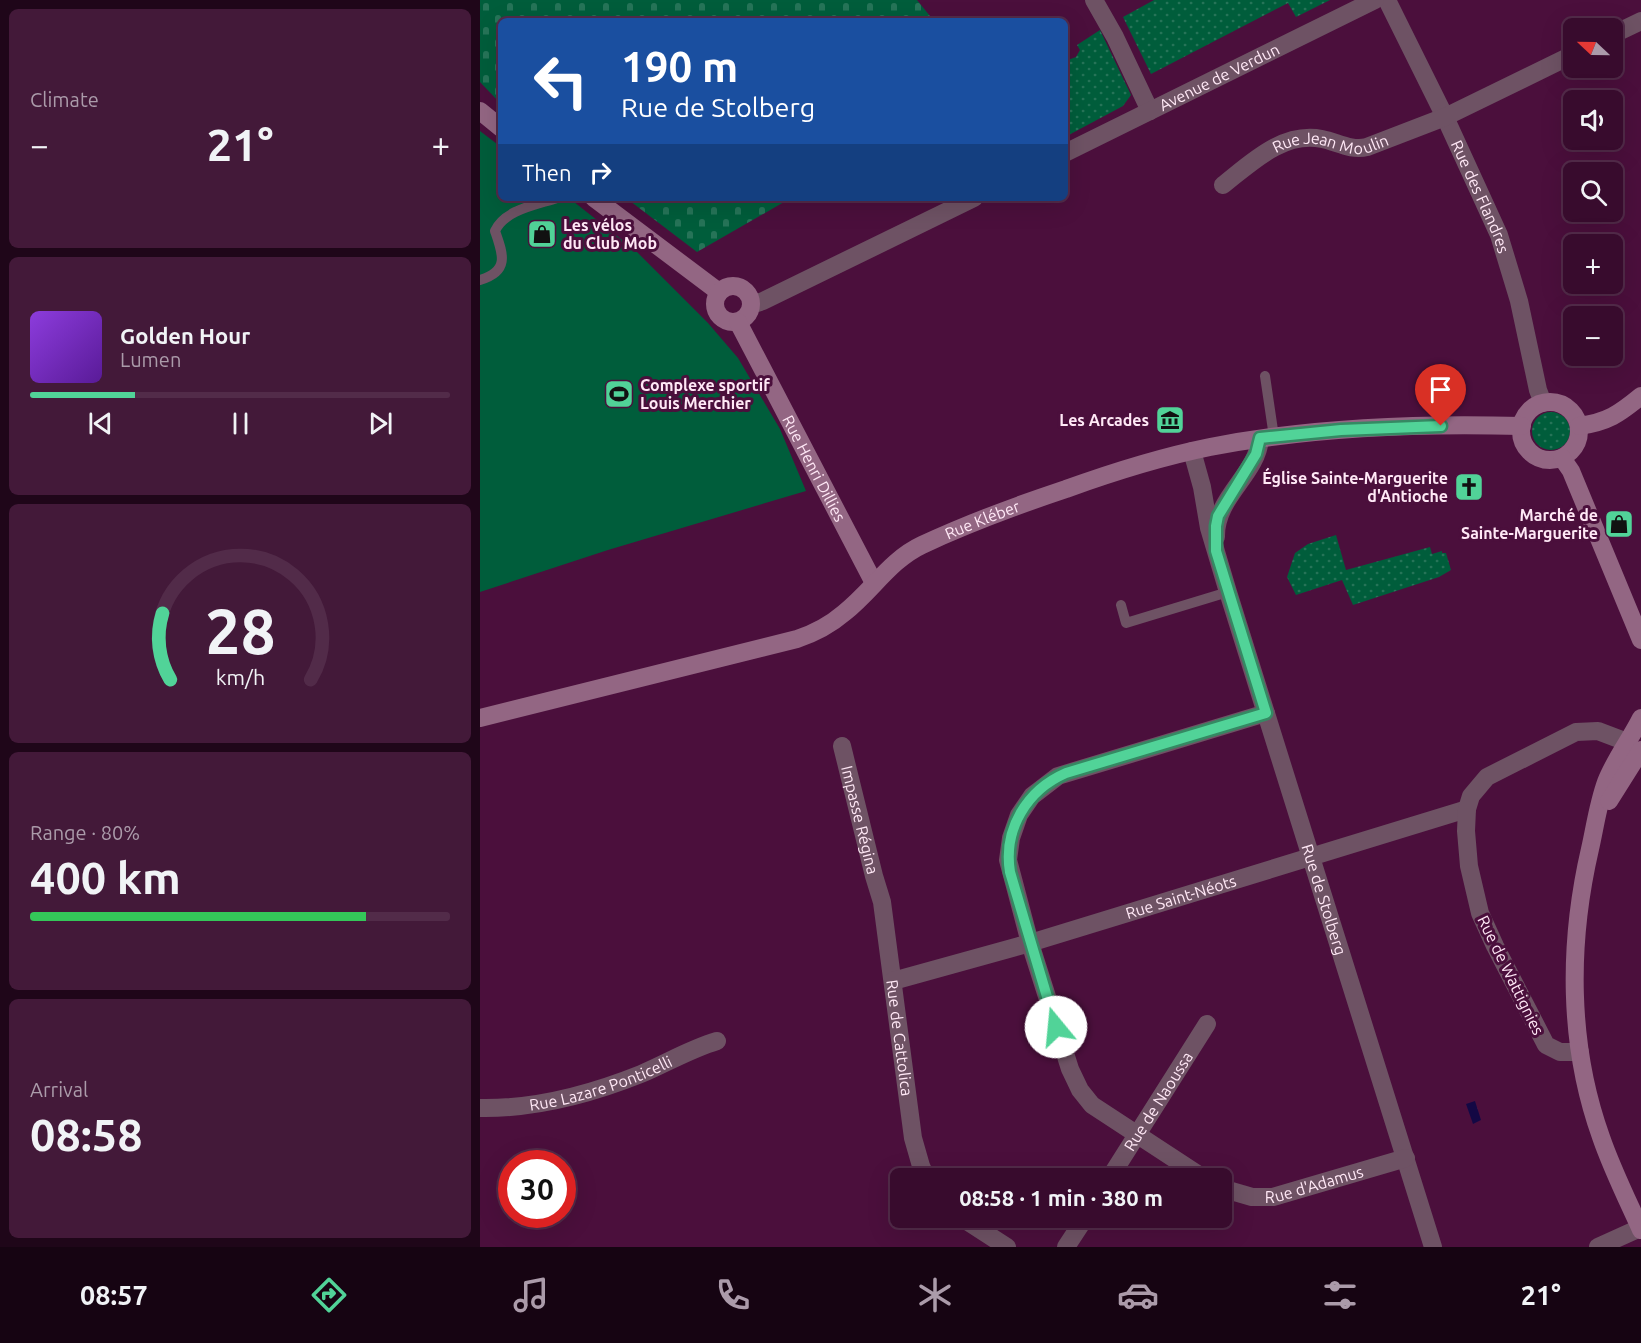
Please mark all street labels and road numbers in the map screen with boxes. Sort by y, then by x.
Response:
street label: Avenue de Verdun [1156,40,1282,114]
street label: Rue Jean Moulin [1269,129,1391,157]
street label: Rue des Flandres [1448,137,1513,255]
street label: Rue Henri Dillies [779,412,849,525]
street label: Rue Kléber [942,497,1022,543]
street label: Impasse Régina [838,764,882,876]
street label: Rue de Stolberg [1298,842,1350,957]
street label: Rue Saint-Néots [1123,871,1238,922]
street label: Rue de Wattignies [1474,912,1548,1038]
street label: Rue de Cattolica [883,978,916,1097]
street label: Rue de Naoussa [1120,1048,1196,1154]
street label: Rue Lazare Ponticelli [528,1052,675,1114]
street label: Rue d'Adamus [1265,1162,1365,1206]

